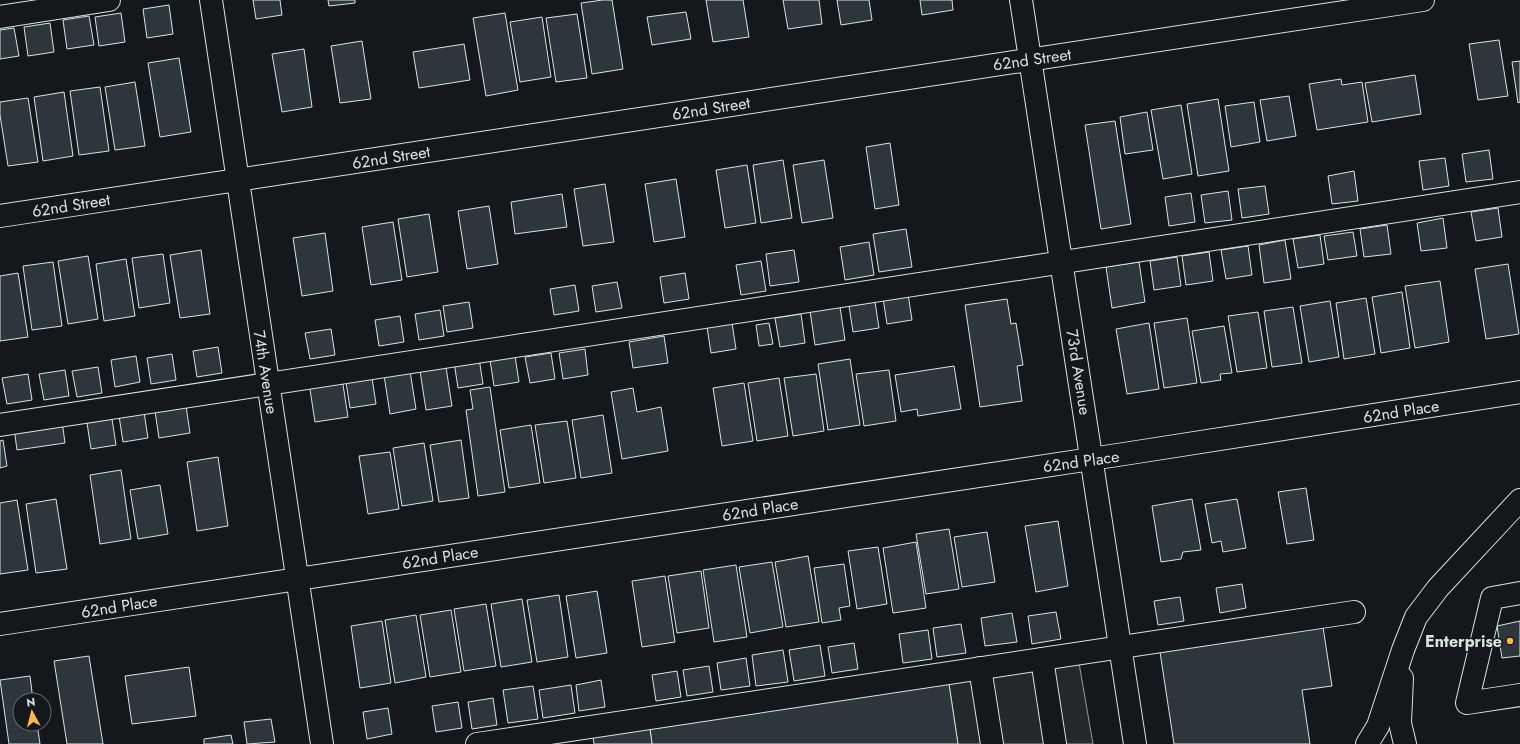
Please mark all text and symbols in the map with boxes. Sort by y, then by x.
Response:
street label: 62nd Street [991,43,1073,76]
street label: 62nd Street [670,91,752,126]
street label: 62nd Street [350,140,432,175]
street label: 62nd Street [30,188,112,223]
street label: 74th Avenue [248,328,283,416]
street label: 73rd Avenue [1060,328,1097,417]
street label: 62nd Place [1361,394,1441,429]
street label: 62nd Place [1041,445,1121,478]
street label: 62nd Place [720,492,800,527]
street label: 62nd Place [400,540,480,575]
street label: 62nd Place [79,589,159,624]
place label: Enterprise [1425,630,1502,653]
marker: Enterprise [1505,636,1515,646]
north arrow [12,692,52,732]
text: N [25,694,36,711]

